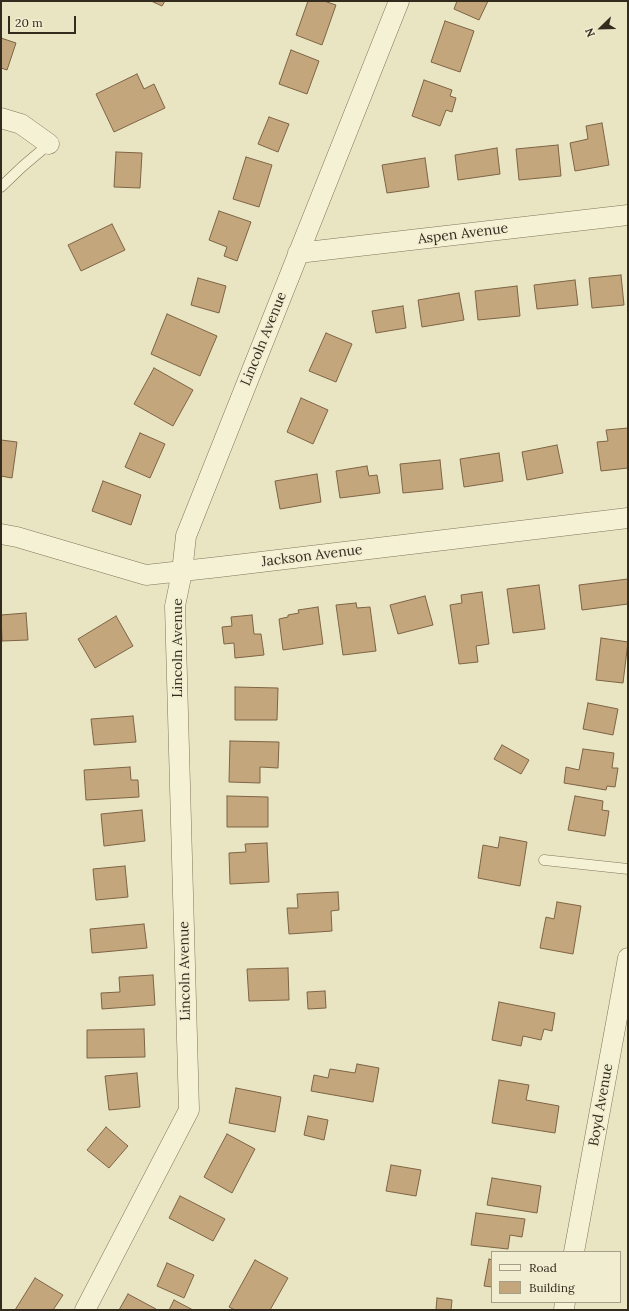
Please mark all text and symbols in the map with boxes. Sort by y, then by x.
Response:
scale bar [10,8,78,34]
north arrow [581,8,621,48]
text: 20 m [15,15,43,30]
text: N [582,26,598,39]
street label: Aspen Avenue [417,220,509,248]
street label: Lincoln Avenue [238,290,290,388]
street label: Jackson Avenue [261,541,363,571]
street label: Lincoln Avenue [170,598,186,698]
street label: Lincoln Avenue [176,921,194,1021]
street label: Boyd Avenue [585,1062,617,1148]
legend [491,1251,621,1303]
text: Road [529,1260,557,1275]
text: Building [529,1280,575,1295]

